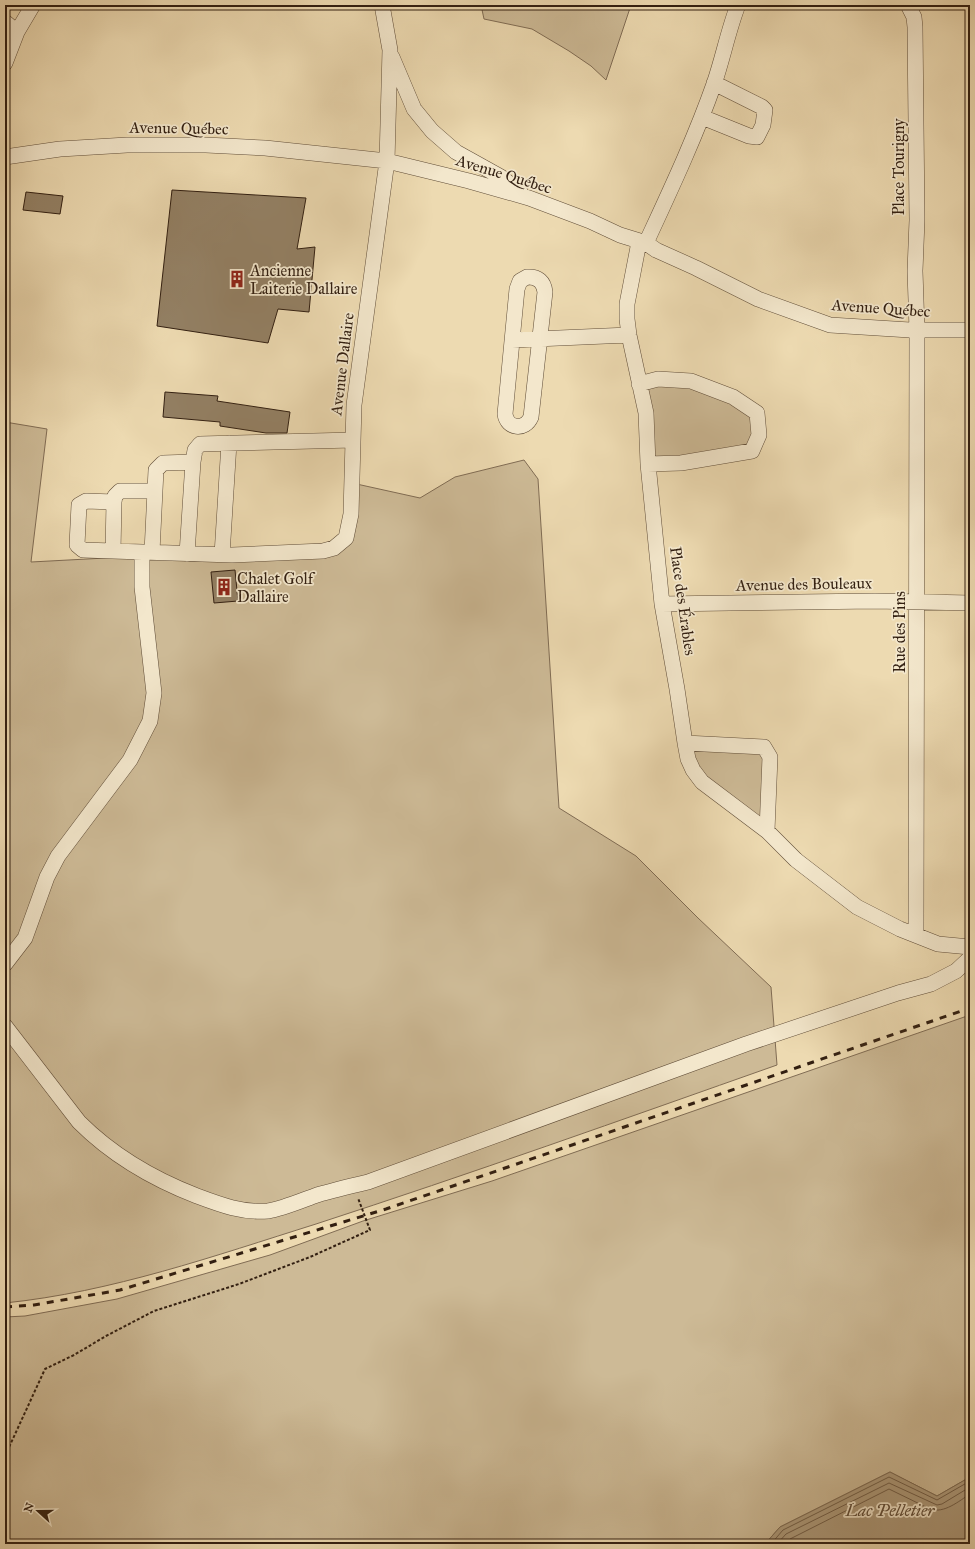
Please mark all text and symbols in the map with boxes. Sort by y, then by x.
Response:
street label: Avenue Québec [128,118,229,138]
street label: Place Tourigny [889,118,909,216]
street label: Avenue Québec [453,150,554,198]
place label: Ancienne Laiterie Dallaire [249,261,358,298]
building icon: Ancienne Laiterie Dallaire [227,269,247,289]
street label: Avenue Québec [830,295,931,321]
street label: Avenue Dallaire [326,311,358,417]
street label: Place des Érables [666,545,702,657]
place label: Chalet Golf Dallaire [237,569,316,606]
street label: Avenue des Bouleaux [735,573,872,595]
building icon: Chalet Golf Dallaire [214,577,234,597]
street label: Rue des Pins [890,591,909,673]
north arrow [18,1491,58,1531]
text: N [21,1500,37,1514]
water label: Lac Pelletier [845,1500,935,1521]

